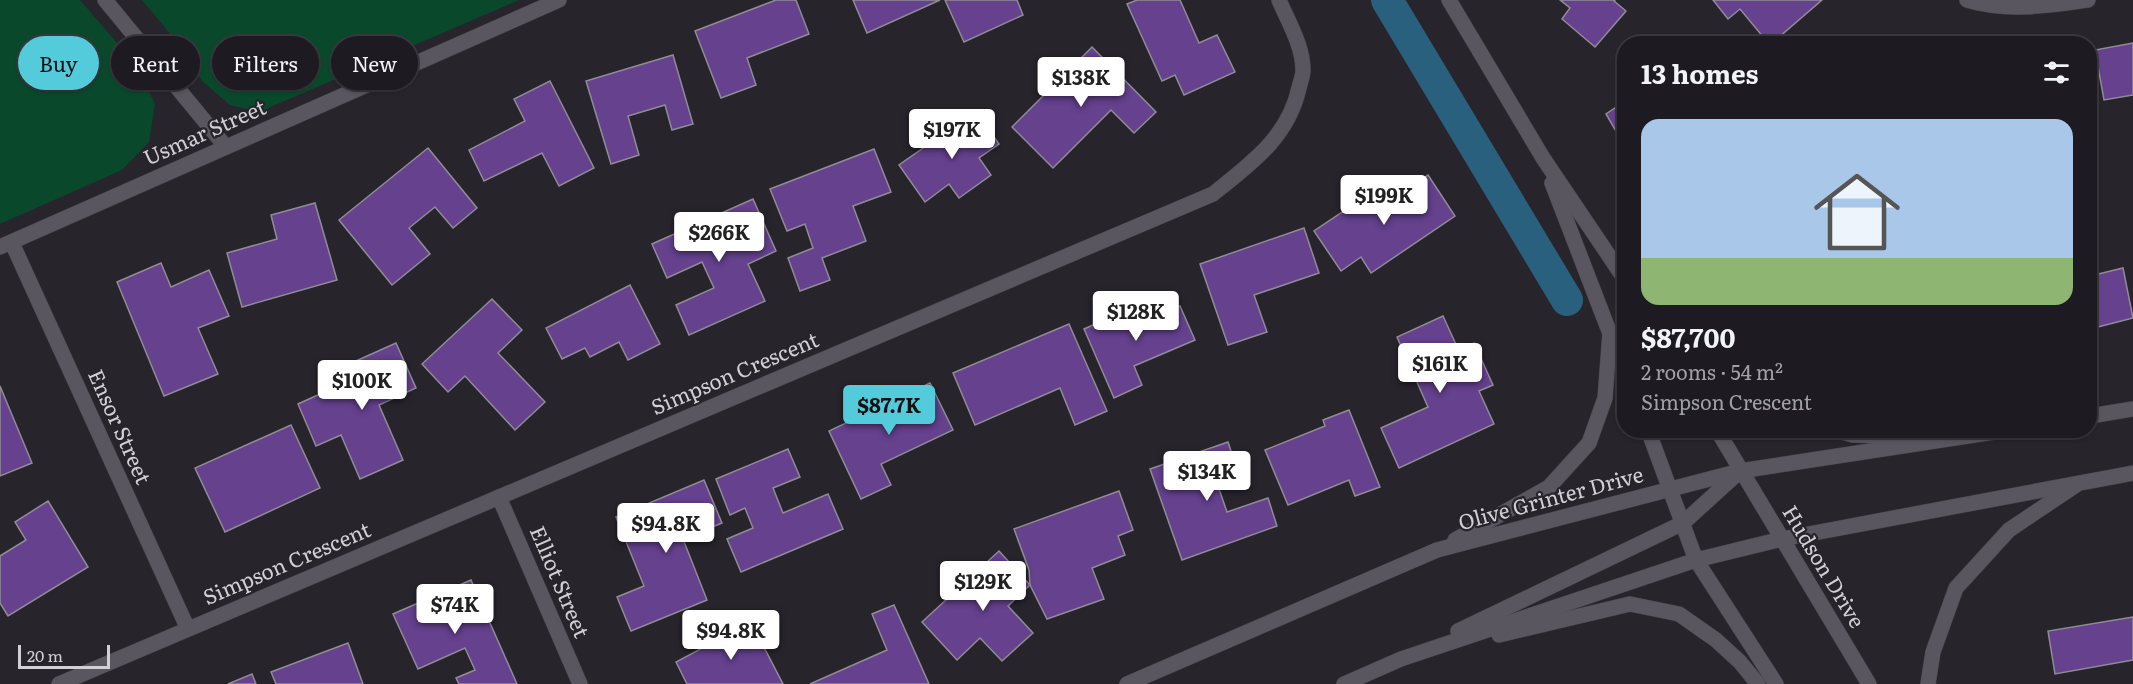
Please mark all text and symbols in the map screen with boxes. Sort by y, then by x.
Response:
chip: Buy [18,36,99,90]
chip: Rent [111,36,200,90]
chip: Filters [212,36,319,90]
chip: New [331,36,418,90]
text: 13 homes [1641,53,1759,92]
icon: filters [2040,56,2073,89]
pin: $138K [1039,57,1123,108]
text: $138K [1052,61,1110,91]
street label: Usmar Street [138,90,271,172]
pin: $197K [910,109,994,160]
text: $197K [923,113,981,143]
icon: home [1803,158,1911,266]
pin: $199K [1342,175,1426,226]
text: $199K [1355,179,1413,209]
pin: $266K [677,212,761,263]
text: $266K [688,216,750,246]
pin: $128K [1094,291,1178,342]
text: $128K [1107,295,1165,325]
text: $87,700 [1641,317,1735,356]
street label: Simpson Crescent [645,322,823,421]
pin: $161K [1398,343,1482,394]
text: $161K [1412,347,1468,377]
text: 2 rooms · 54 m² [1641,356,1783,386]
pin: $100K [320,360,404,411]
street label: Ensor Street [82,364,161,489]
text: $100K [332,364,392,394]
pin: $87.7K [840,385,938,436]
text: Simpson Crescent [1641,386,1812,416]
text: $87.7K [857,389,921,419]
pin: $134K [1165,451,1249,502]
text: $134K [1177,455,1237,485]
street label: Olive Grinter Drive [1454,457,1646,536]
street label: Hudson Drive [1776,498,1874,633]
pin: $94.8K [617,503,715,554]
text: $94.8K [631,507,701,537]
street label: Simpson Crescent [197,512,375,611]
street label: Elliot Street [524,520,599,642]
pin: $129K [941,561,1025,612]
text: $129K [954,565,1012,595]
pin: $74K [419,584,491,635]
text: $74K [431,588,480,618]
pin: $94.8K [682,610,780,661]
text: $94.8K [696,614,766,644]
scale bar [18,642,110,670]
text: 20 m [27,643,63,667]

